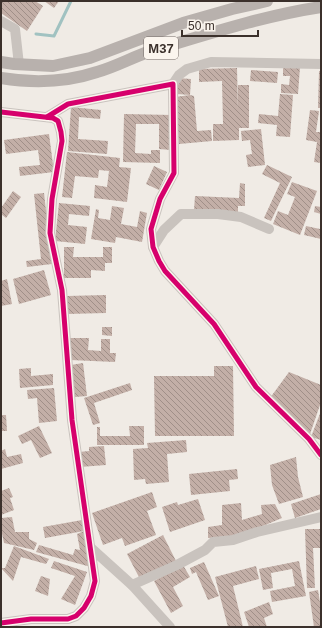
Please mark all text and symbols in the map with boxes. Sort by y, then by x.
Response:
scale bar [182,12,258,38]
text: 50 m [188,19,215,33]
road number: M37 [144,37,178,59]

